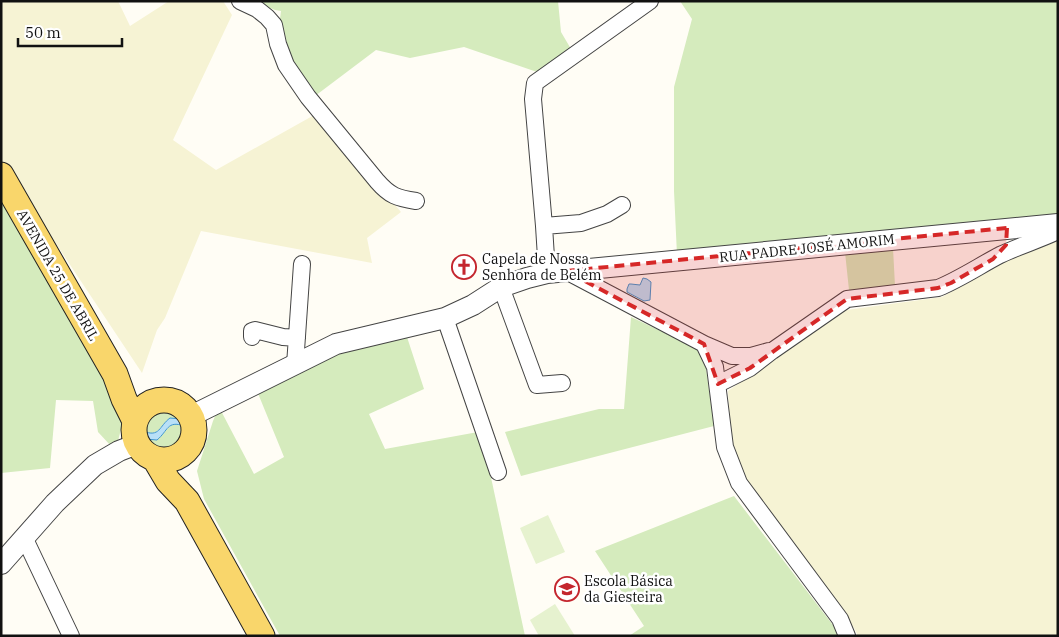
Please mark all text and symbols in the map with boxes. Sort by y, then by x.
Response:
scale bar [18,15,121,47]
text: 50 m [25,23,61,42]
street label: AVENIDA 25 DE ABRIL [13,206,103,344]
street label: RUA PADRE JOSÉ AMORIM [718,229,896,266]
place label: Capela de Nossa Senhora de Belém [482,250,602,284]
church icon: Capela de Nossa Senhora de Belém [451,254,477,280]
place label: Escola Básica da Giesteira [584,572,673,606]
school or university icon: Escola Básica da Giesteira [554,576,580,602]

